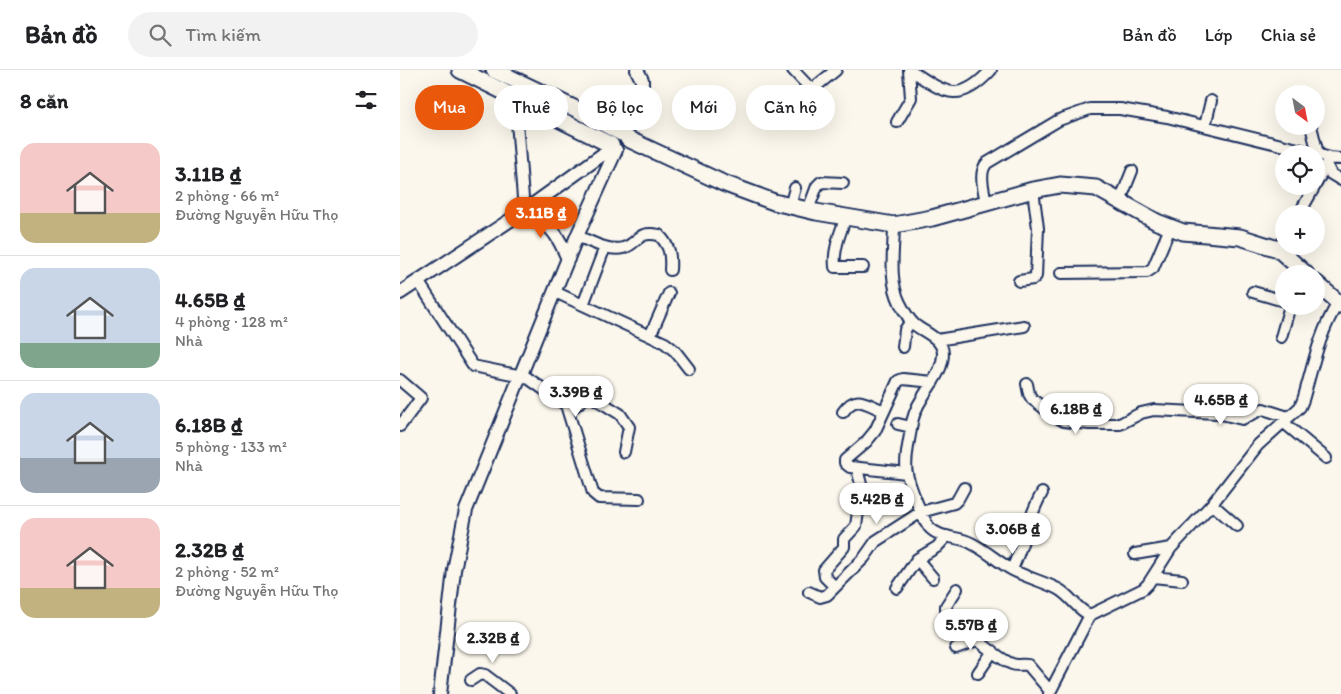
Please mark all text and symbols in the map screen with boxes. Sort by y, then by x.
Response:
search box [128,12,478,57]
text: Bản đồ [25,20,98,49]
icon: search [146,21,174,49]
text: Tìm kiếm [186,23,261,46]
text: Bản đồ [1122,24,1177,46]
text: Lớp [1205,24,1233,46]
text: Chia sẻ [1261,24,1316,46]
chip: Mua [415,85,484,130]
chip: Thuê [494,85,568,130]
chip: Bộ lọc [578,85,662,130]
chip: Mới [672,85,736,130]
chip: Căn hộ [746,85,835,130]
north arrow [1275,85,1325,135]
map controls [1275,85,1325,315]
icon: filters [352,86,380,114]
text: 8 căn [20,88,68,113]
button: locate [1275,145,1325,195]
text: 3.11B ₫ [175,161,241,186]
icon: home [60,163,120,223]
text: 2 phòng · 66 m² [175,186,279,205]
pin: 3.11B ₫ [495,196,587,239]
text: 3.11B ₫ [516,203,566,222]
text: Đường Nguyễn Hữu Thọ [175,205,339,224]
button: + [1275,205,1325,255]
button: − [1275,265,1325,315]
text: 4.65B ₫ [175,287,245,312]
icon: home [60,288,120,348]
text: 4 phòng · 128 m² [175,312,288,331]
text: Nhà [175,331,203,350]
pin: 3.39B ₫ [530,376,622,418]
text: 3.39B ₫ [550,382,602,401]
pin: 4.65B ₫ [1175,384,1267,426]
text: 4.65B ₫ [1194,390,1248,409]
pin: 6.18B ₫ [1030,392,1122,435]
text: 6.18B ₫ [1050,399,1102,418]
text: 6.18B ₫ [175,412,243,437]
icon: home [60,413,120,473]
text: 5 phòng · 133 m² [175,437,287,456]
text: Nhà [175,456,203,475]
pin: 5.42B ₫ [831,482,923,525]
text: 5.42B ₫ [850,489,904,508]
pin: 3.06B ₫ [967,512,1059,555]
text: 3.06B ₫ [986,519,1040,538]
text: 2.32B ₫ [175,537,244,562]
icon: home [60,538,120,598]
text: 2 phòng · 52 m² [175,562,279,581]
text: Đường Nguyễn Hữu Thọ [175,581,339,600]
pin: 5.57B ₫ [925,608,1017,651]
text: 5.57B ₫ [945,615,997,634]
pin: 2.32B ₫ [447,622,539,664]
text: 2.32B ₫ [467,628,519,647]

